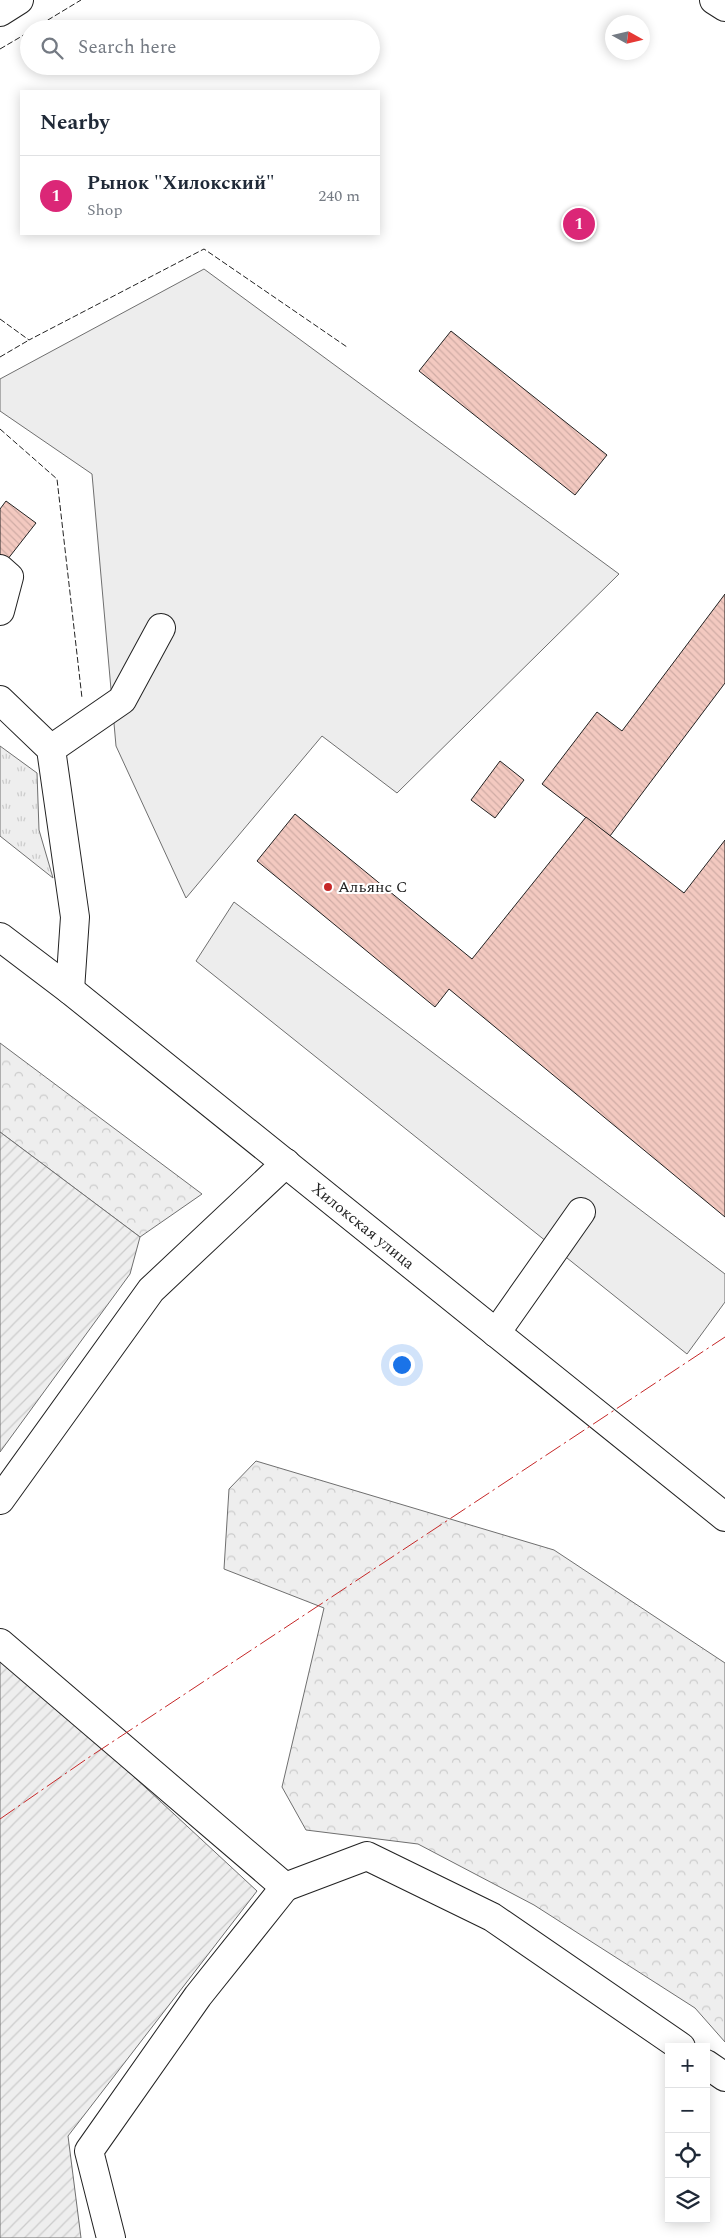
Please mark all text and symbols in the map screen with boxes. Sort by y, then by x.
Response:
north arrow [605,15,650,60]
search box [20,20,380,75]
text: Search here [78,33,177,62]
icon: search [38,34,66,62]
text: Nearby [40,107,110,139]
text: Рынок "Хилокский" [87,169,275,198]
text: 1 [52,184,60,208]
text: 240 m [318,184,360,208]
text: Shop [87,198,123,222]
pin: 1 [563,205,595,243]
place label: Альянс С [338,875,408,899]
marker: Альянс С [322,881,334,893]
street label: Хилокская улица [306,1177,420,1275]
your location [389,1352,415,1378]
map controls [665,2043,710,2223]
button: + [665,2043,710,2088]
button: − [665,2088,710,2133]
button: locate [665,2133,710,2178]
button: layers [665,2178,710,2223]

